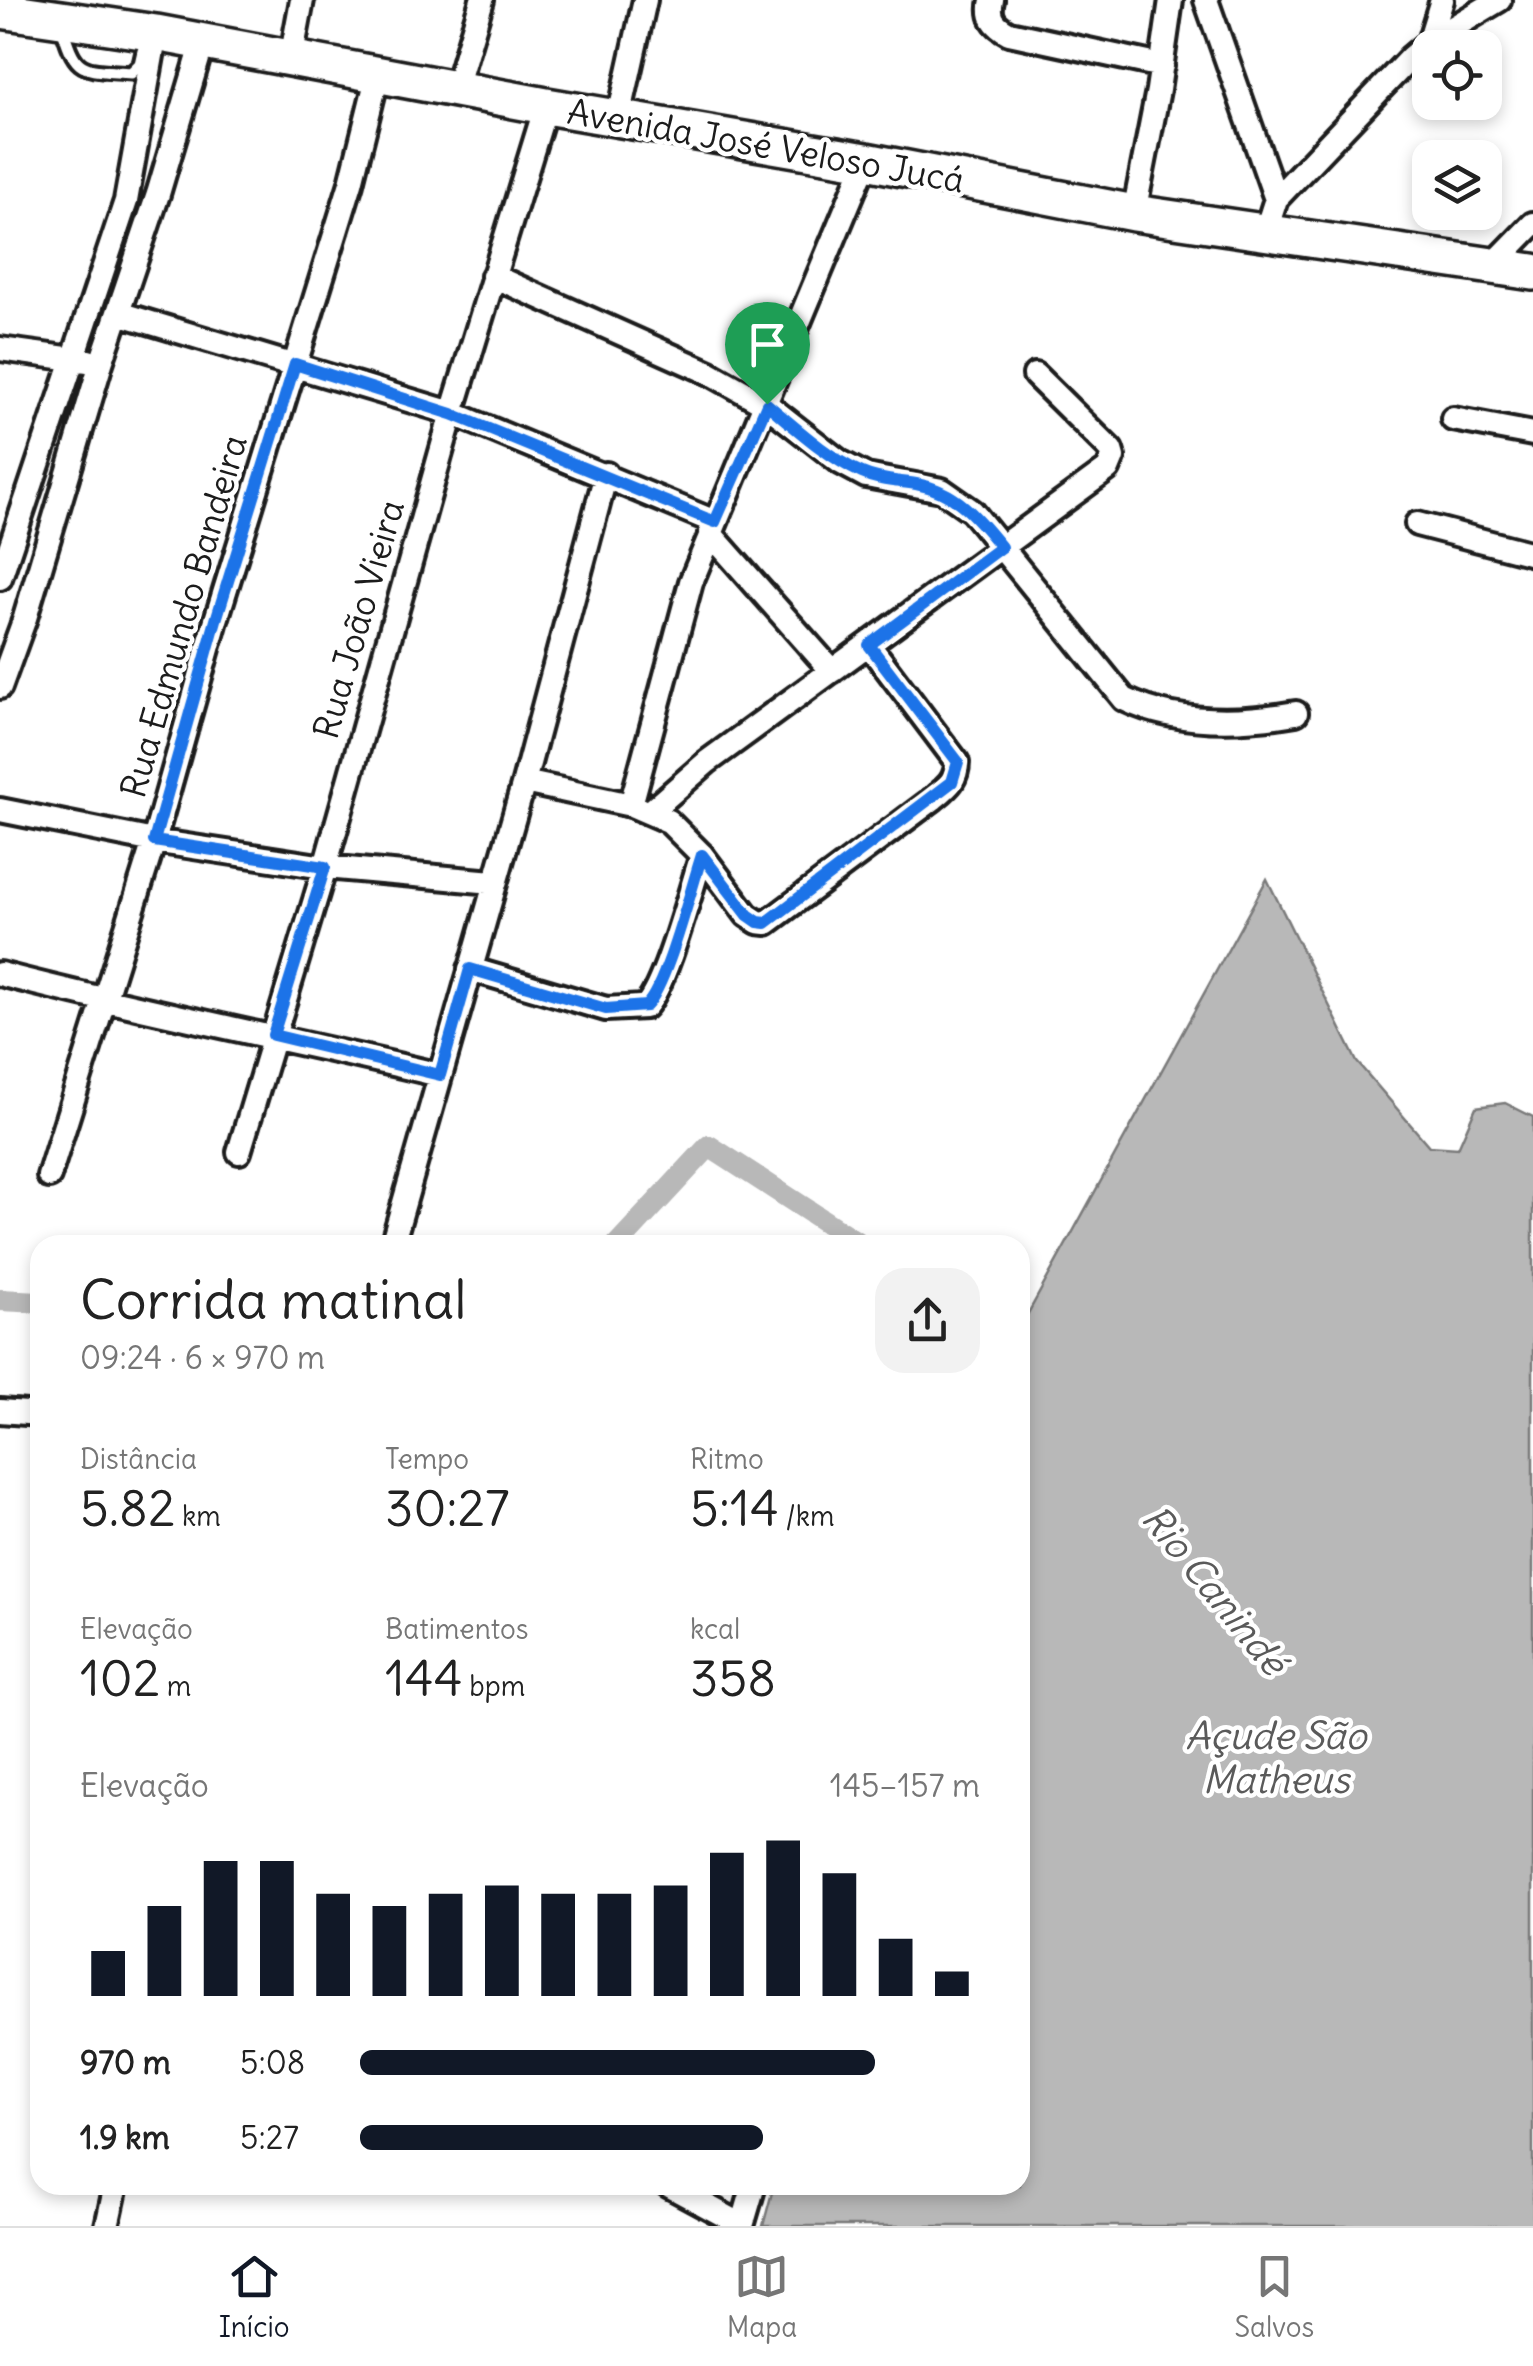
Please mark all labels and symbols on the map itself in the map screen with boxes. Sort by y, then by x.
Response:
street label: Avenida José Veloso Jucá [564,88,968,202]
pin [725,302,810,405]
street label: Rua Edmundo Bandeira [110,430,256,802]
street label: Rua João Vieira [303,495,413,743]
water label: Rio Canindé [1132,1496,1299,1686]
water label: Açude São Matheus [1185,1712,1369,1803]

